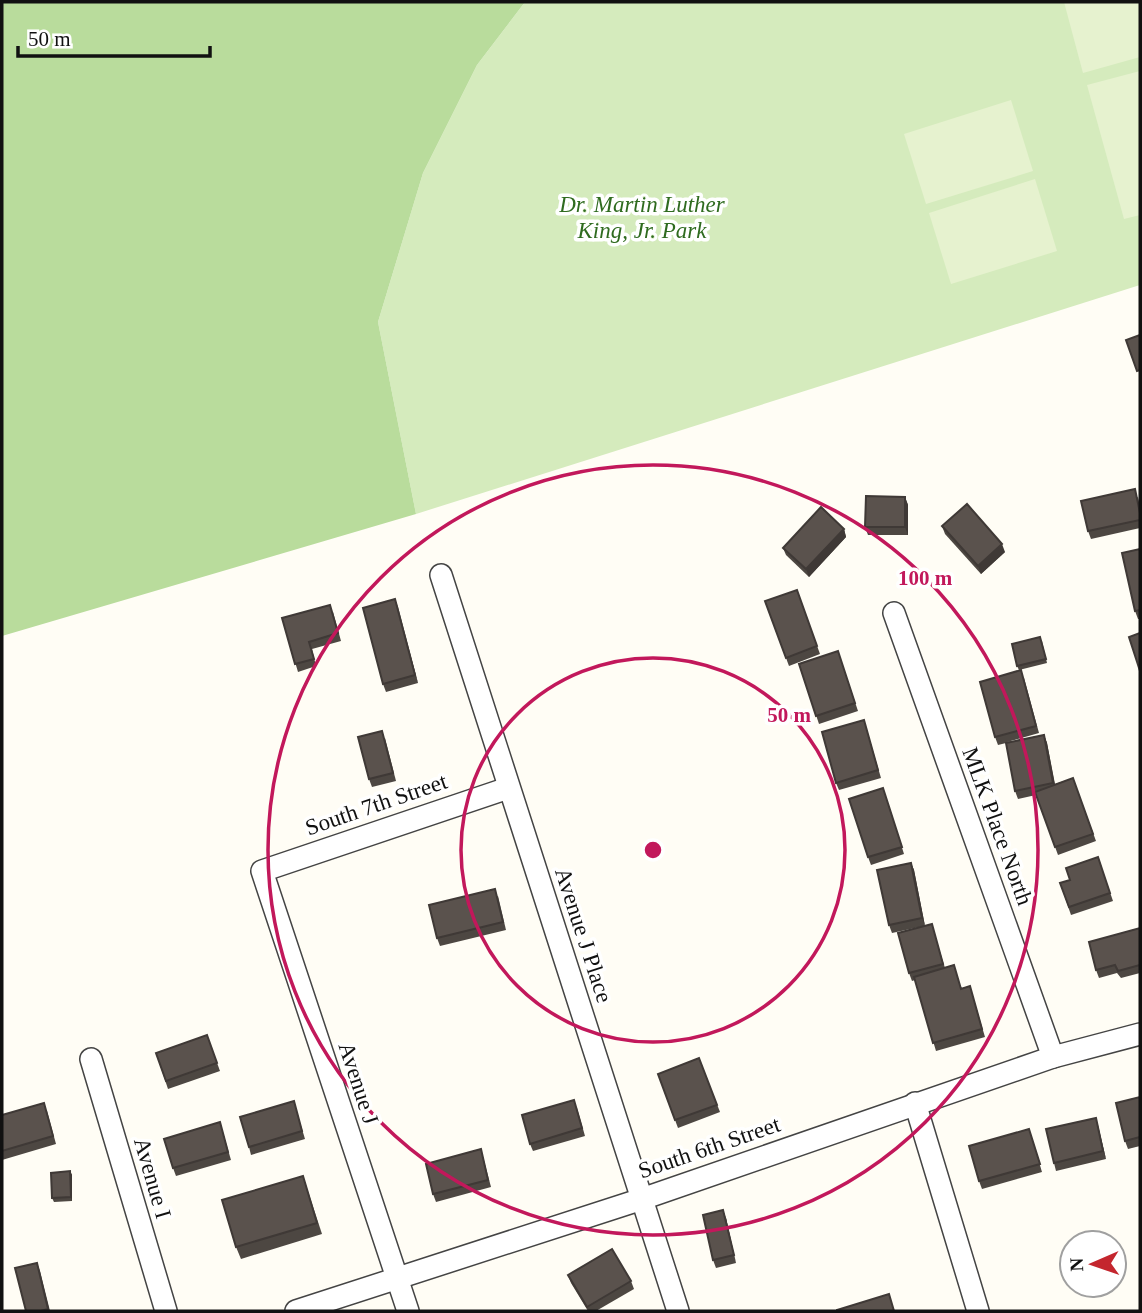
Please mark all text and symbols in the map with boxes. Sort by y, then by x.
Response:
scale bar [18,14,210,58]
text: 50 m [28,27,71,51]
park label: Dr. Martin Luther King, Jr. Park [558,192,726,243]
text: 100 m [898,566,953,590]
text: 50 m [767,703,811,727]
street label: MLK Place North [957,744,1038,909]
street label: South 7th Street [302,768,451,840]
centre of rings [641,838,665,862]
street label: Avenue J Place [550,865,617,1006]
street label: Avenue J [334,1039,383,1127]
street label: South 6th Street [635,1111,784,1183]
street label: Avenue I [129,1135,176,1222]
north arrow [1058,1229,1128,1299]
text: N [1066,1257,1087,1272]

